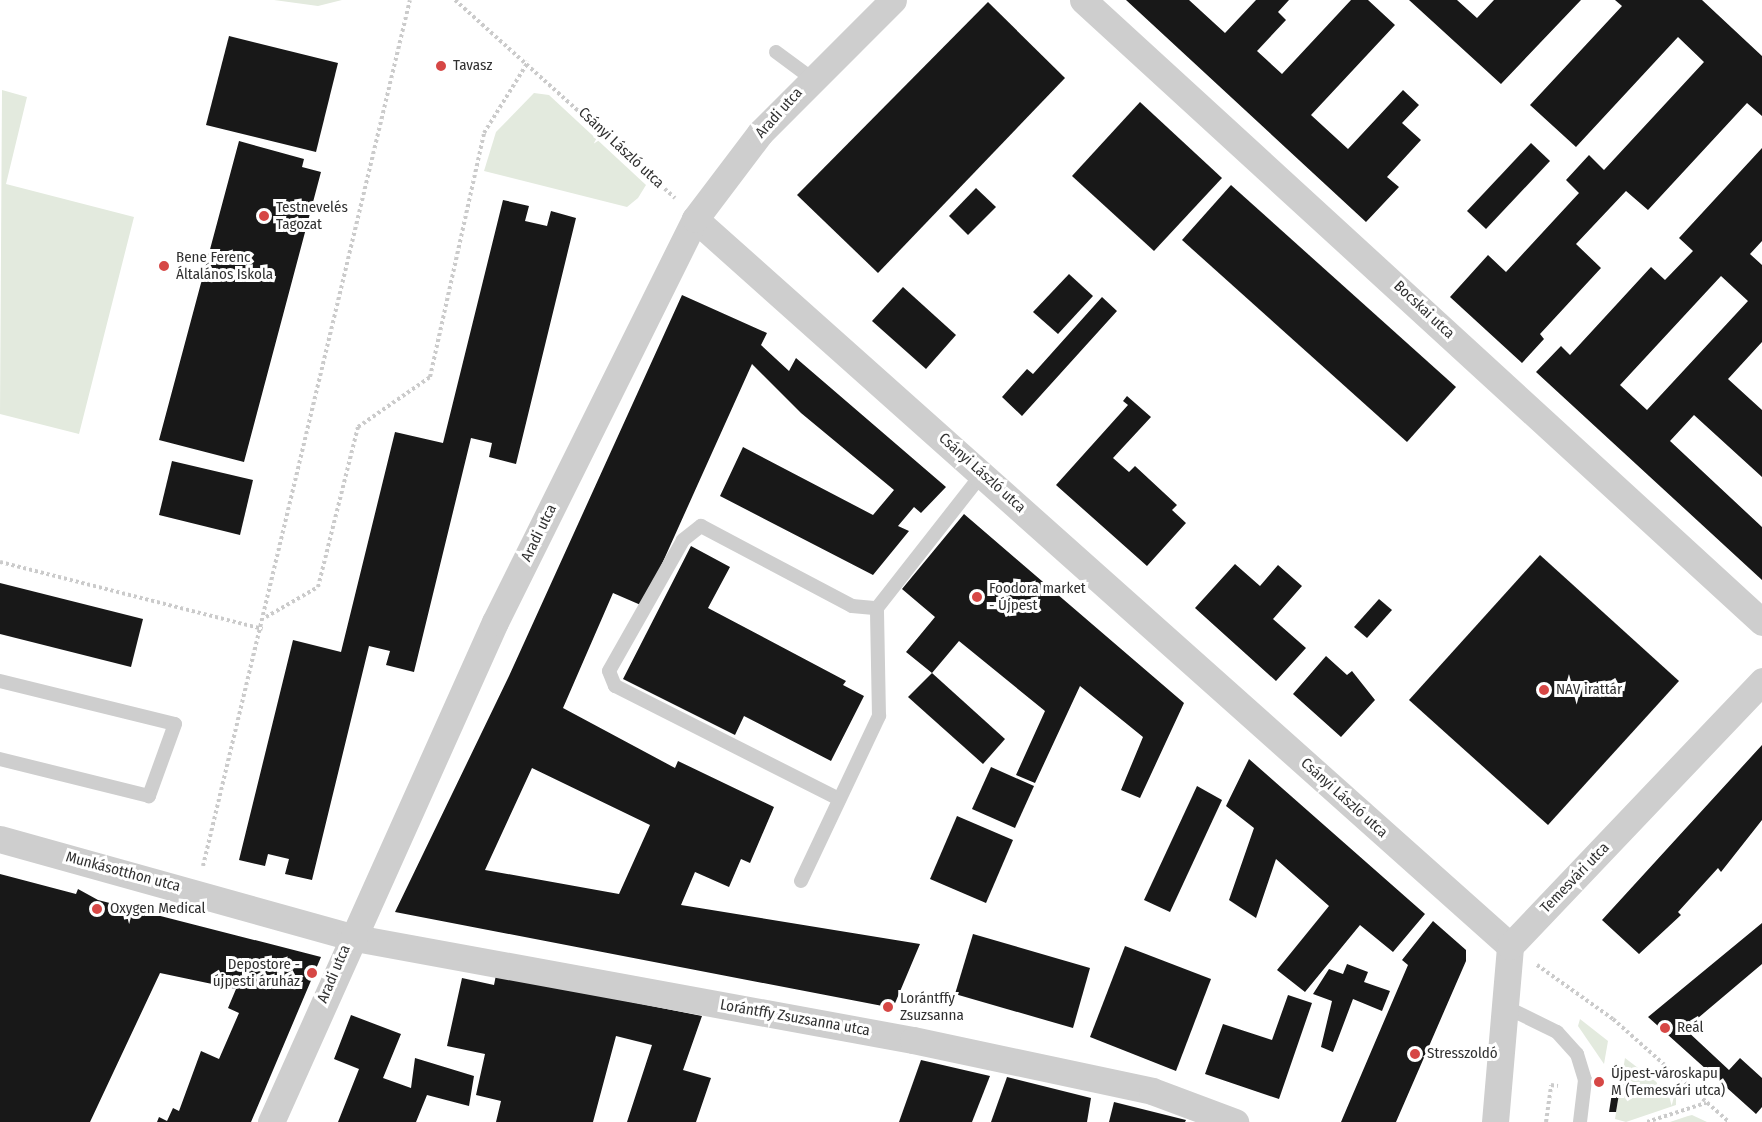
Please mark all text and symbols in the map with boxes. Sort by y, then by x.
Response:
place label: Tavasz [453,57,492,75]
marker: Tavasz [434,59,448,73]
street label: Aradi utca [752,84,806,142]
street label: Csányi László utca [574,104,668,192]
place label: Testnevelés Tagozat [276,198,348,233]
marker: Testnevelés Tagozat [257,209,271,223]
place label: Bene Ferenc Általános Iskola [176,248,273,283]
marker: Bene Ferenc Általános Iskola [157,259,171,273]
street label: Bocskai utca [1390,277,1458,343]
street label: Csányi László utca [935,429,1029,517]
street label: Aradi utca [517,501,561,565]
place label: Foodora market - Újpest [989,579,1086,614]
marker: Foodora market - Újpest [970,590,984,604]
place label: NAV irattár [1556,681,1622,699]
marker: NAV irattár [1537,683,1551,697]
street label: Csányi László utca [1297,754,1391,842]
street label: Temesvári utca [1537,839,1613,917]
street label: Munkásotthon utca [64,848,182,896]
marker: Oxygen Medical [88,900,106,918]
place label: Oxygen Medical [110,900,205,918]
street label: Aradi utca [314,942,354,1006]
place label: Depostore - újpesti áruház [213,955,300,990]
marker: Depostore - újpesti áruház [305,966,319,980]
place label: Lorántffy Zsuzsanna [900,989,964,1024]
street label: Lorántffy Zsuzsanna utca [719,996,871,1040]
marker: Lorántffy Zsuzsanna [881,1000,895,1014]
place label: Reál [1677,1019,1703,1037]
marker: Reál [1658,1021,1672,1035]
place label: Stresszoldó [1427,1045,1498,1063]
marker: Stresszoldó [1408,1047,1422,1061]
place label: Újpest-városkapu M (Temesvári utca) [1611,1064,1725,1099]
marker: Újpest-városkapu M (Temesvári utca) [1592,1075,1606,1089]

